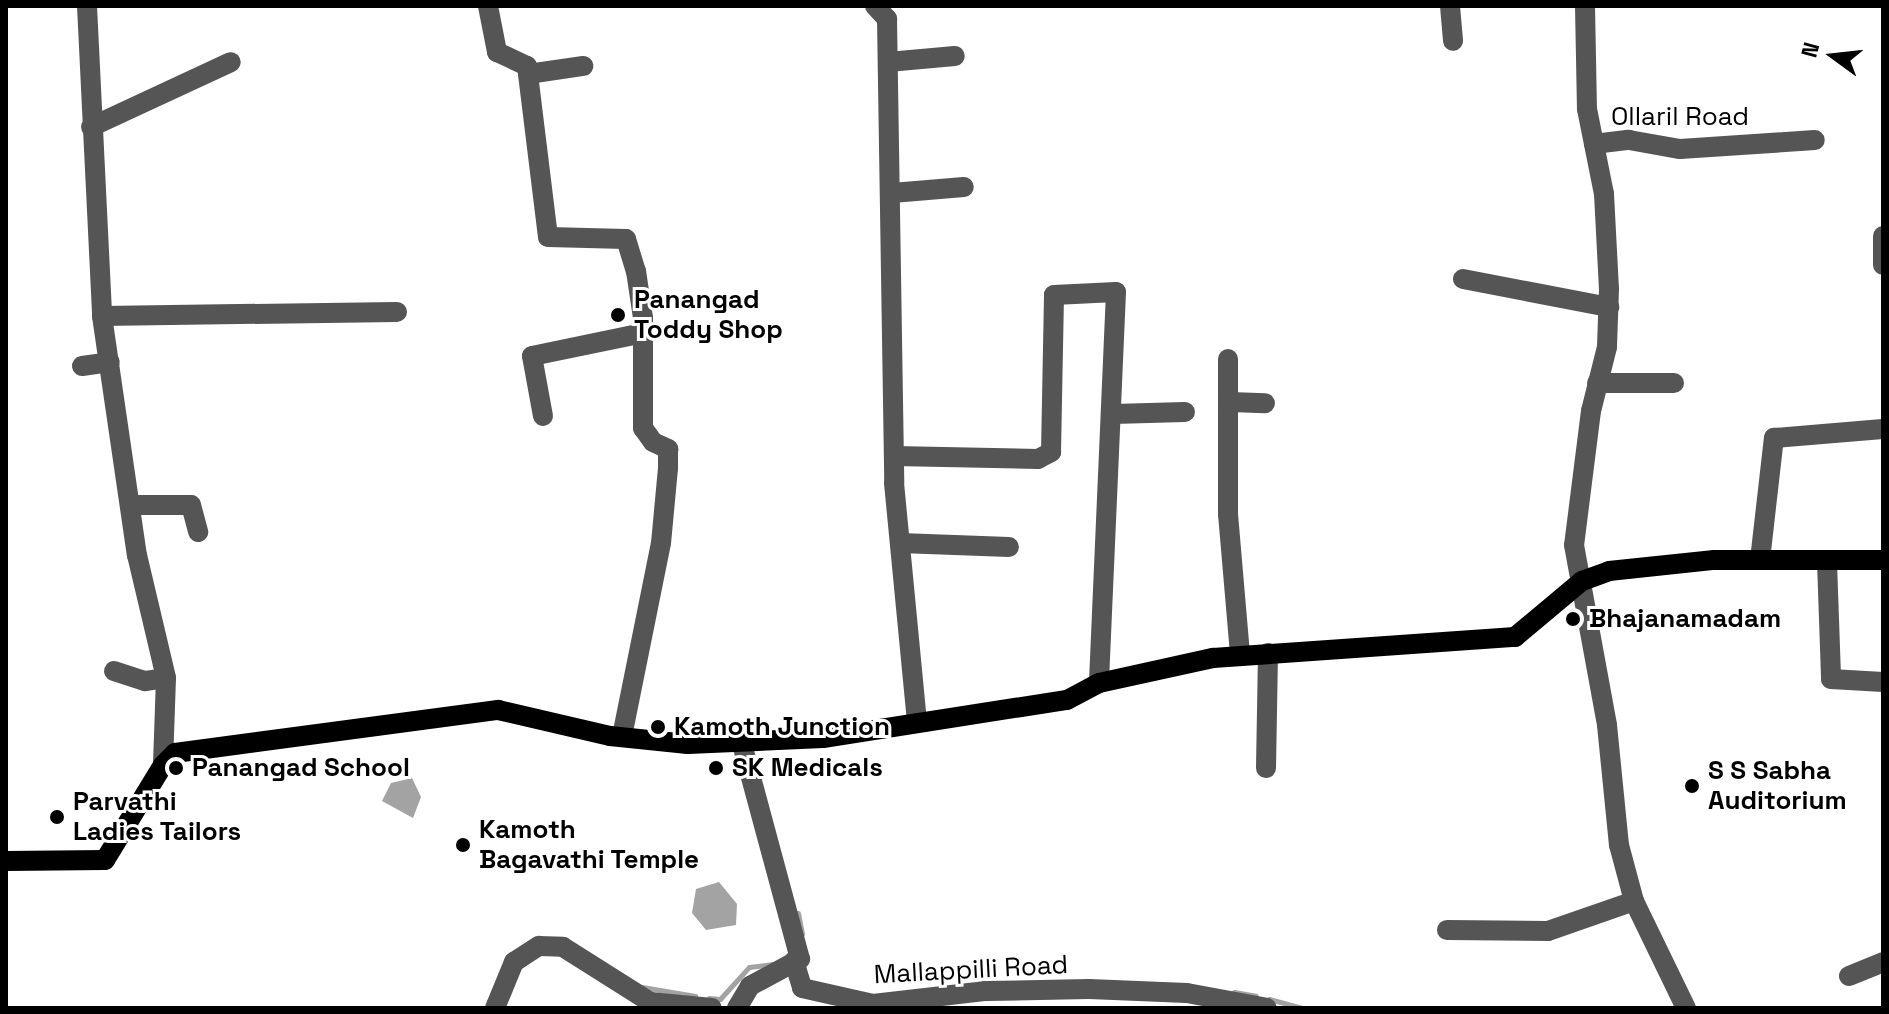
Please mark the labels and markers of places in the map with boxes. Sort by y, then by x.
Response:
place label: Panangad Toddy Shop [634,284,783,346]
marker: Panangad Toddy Shop [609,306,627,324]
place label: Bhajanamadam [1589,603,1781,635]
marker: Bhajanamadam [1564,610,1582,628]
place label: Kamoth Junction [674,711,890,743]
marker: Kamoth Junction [649,718,667,736]
place label: Panangad School [192,752,410,784]
place label: SK Medicals [732,752,883,784]
place label: S S Sabha Auditorium [1708,755,1847,816]
marker: Panangad School [167,759,185,777]
marker: SK Medicals [707,759,725,777]
marker: S S Sabha Auditorium [1683,777,1701,795]
place label: Parvathi Ladies Tailors [73,786,242,848]
marker: Parvathi Ladies Tailors [48,808,66,826]
place label: Kamoth Bagavathi Temple [479,814,700,876]
marker: Kamoth Bagavathi Temple [454,836,472,854]

